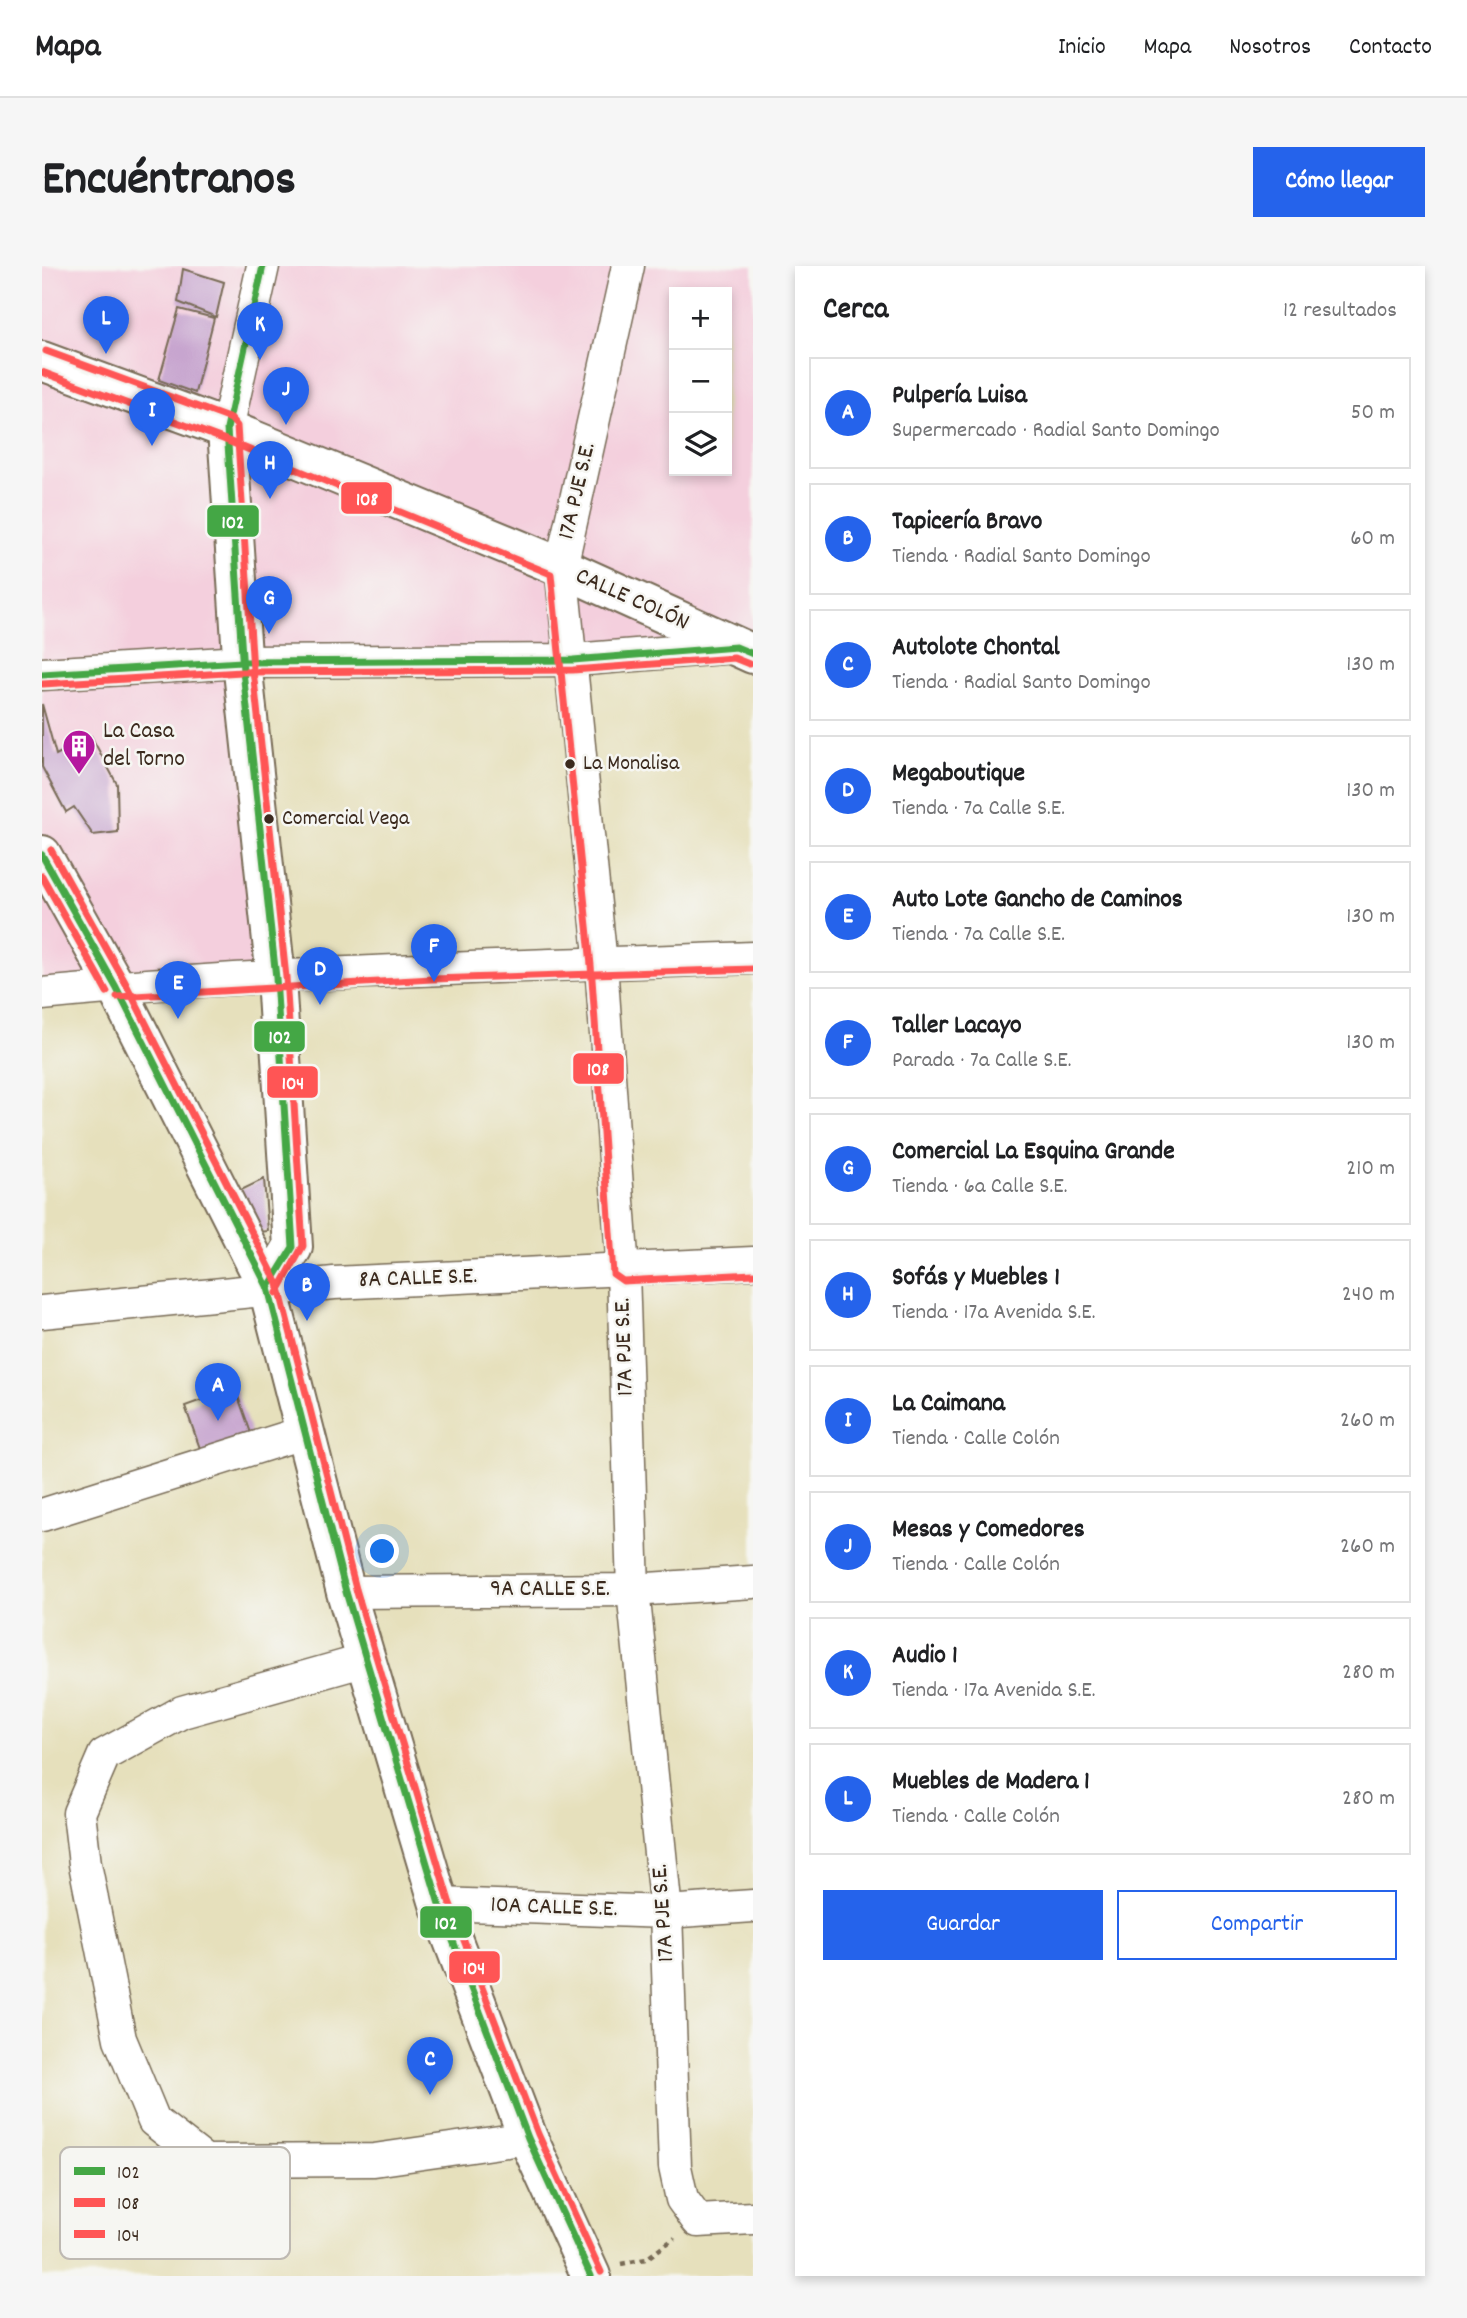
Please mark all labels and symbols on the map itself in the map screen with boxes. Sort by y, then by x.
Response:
pin: L [83,296,129,354]
pin: K [237,302,283,360]
pin: J [263,367,309,425]
pin: I [129,388,175,446]
street label: 17A PJE S.E. [550,439,606,543]
pin: H [247,441,293,499]
line badge: 108 [340,481,393,515]
text: 108 [356,488,378,515]
line badge: 102 [206,504,260,538]
text: 102 [222,511,244,538]
street label: CALLE COLÓN [570,560,694,640]
pin: G [246,576,292,634]
place label: La Casa del Torno [103,715,185,777]
building icon: La Casa del Torno [60,727,98,776]
place label: La Monalisa [583,749,680,780]
marker: La Monalisa [563,757,577,771]
place label: Comercial Vega [282,804,410,835]
marker: Comercial Vega [262,812,276,826]
pin: F [411,924,457,982]
pin: D [297,947,343,1005]
pin: E [155,961,201,1019]
line badge: 102 [253,1020,306,1053]
text: 102 [269,1026,291,1053]
line badge: 108 [572,1052,625,1085]
text: 108 [587,1058,609,1085]
line badge: 104 [266,1065,319,1099]
text: 104 [282,1072,304,1099]
street label: 8A CALLE S.E. [358,1260,478,1298]
pin: B [284,1263,330,1321]
street label: 17A PJE S.E. [606,1297,644,1397]
pin: A [195,1363,241,1421]
your location [365,1534,399,1568]
street label: 9A CALLE S.E. [490,1573,610,1607]
street label: 17A PJE S.E. [644,1863,684,1963]
street label: 10A CALLE S.E. [490,1889,618,1927]
line badge: 102 [419,1905,473,1939]
text: 102 [435,1912,457,1939]
line badge: 104 [448,1950,501,1984]
text: 104 [463,1957,485,1984]
pin: C [407,2037,453,2095]
legend [60,2147,290,2259]
text: 102 [117,2161,140,2188]
text: 108 [117,2192,139,2219]
text: 104 [117,2224,139,2251]

